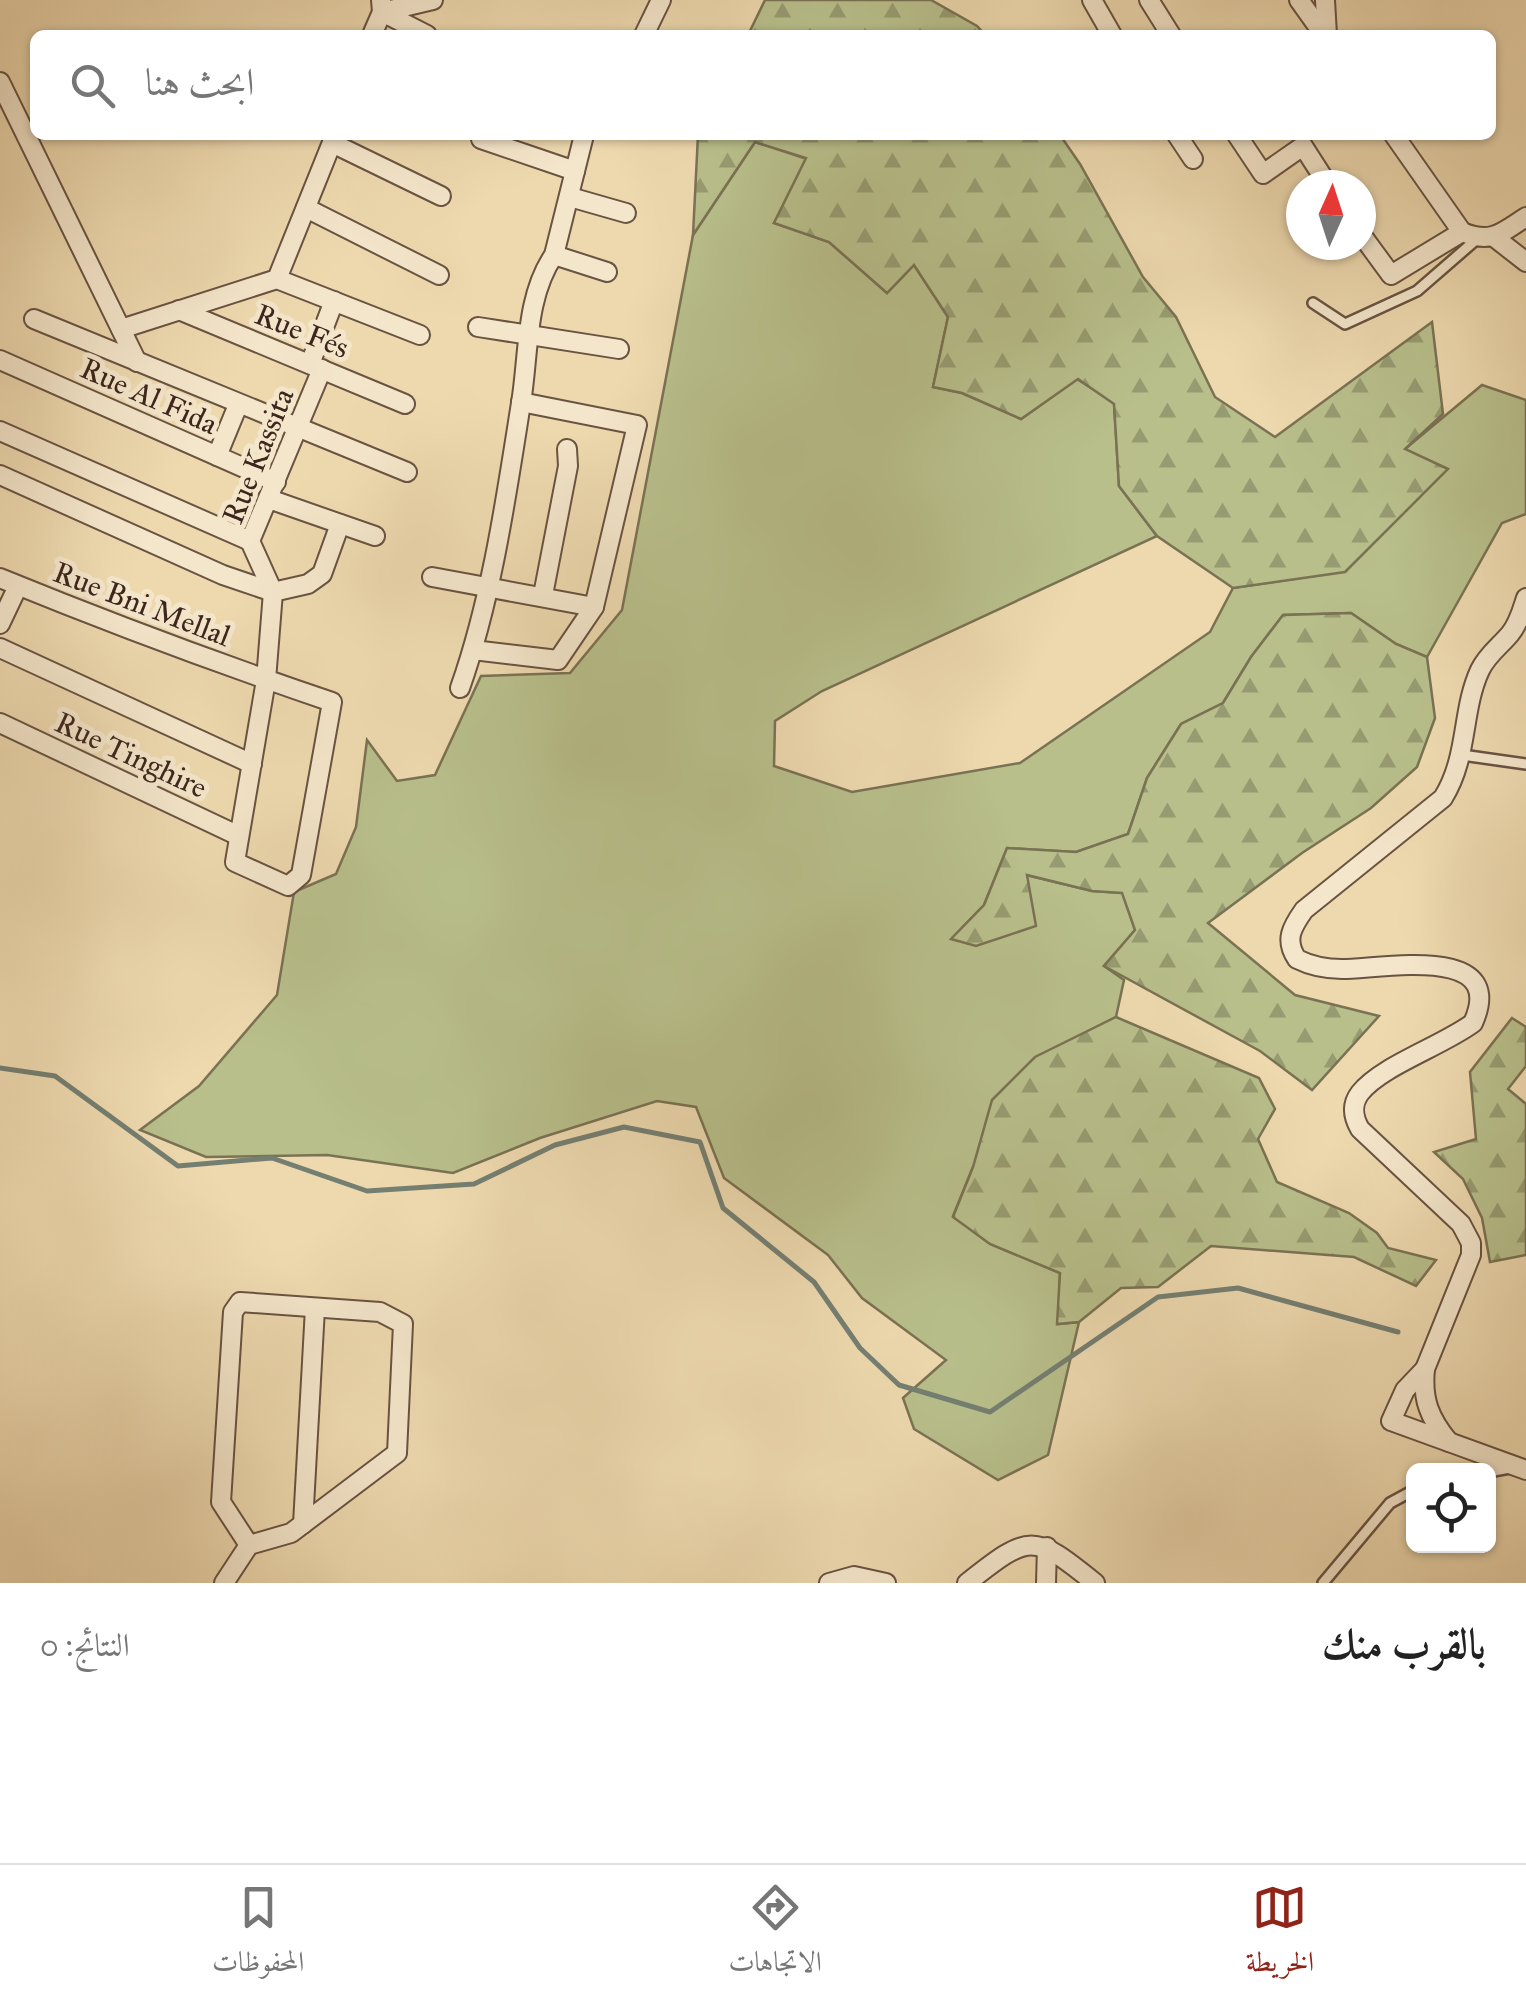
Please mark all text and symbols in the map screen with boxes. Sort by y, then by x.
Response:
search box [30,30,1496,140]
icon: search [65,58,120,113]
text: ابحث هنا [145,59,255,105]
north arrow [1286,170,1376,260]
street label: Rue Fés [250,296,354,366]
street label: Rue Al Fida [75,350,223,442]
street label: Rue Kassita [215,383,302,529]
street label: Rue Bni Mellal [48,554,236,655]
street label: Rue Tinghire [49,704,213,806]
map controls [1406,1463,1496,1553]
button: locate [1406,1463,1496,1553]
text: بالقرب منك [1322,1618,1486,1670]
text: النتائج: 0 [40,1626,130,1665]
tab: المحفوظات [212,1880,304,1989]
tab: الاتجاهات [728,1880,822,1989]
tab: الخريطة [1246,1880,1314,1989]

